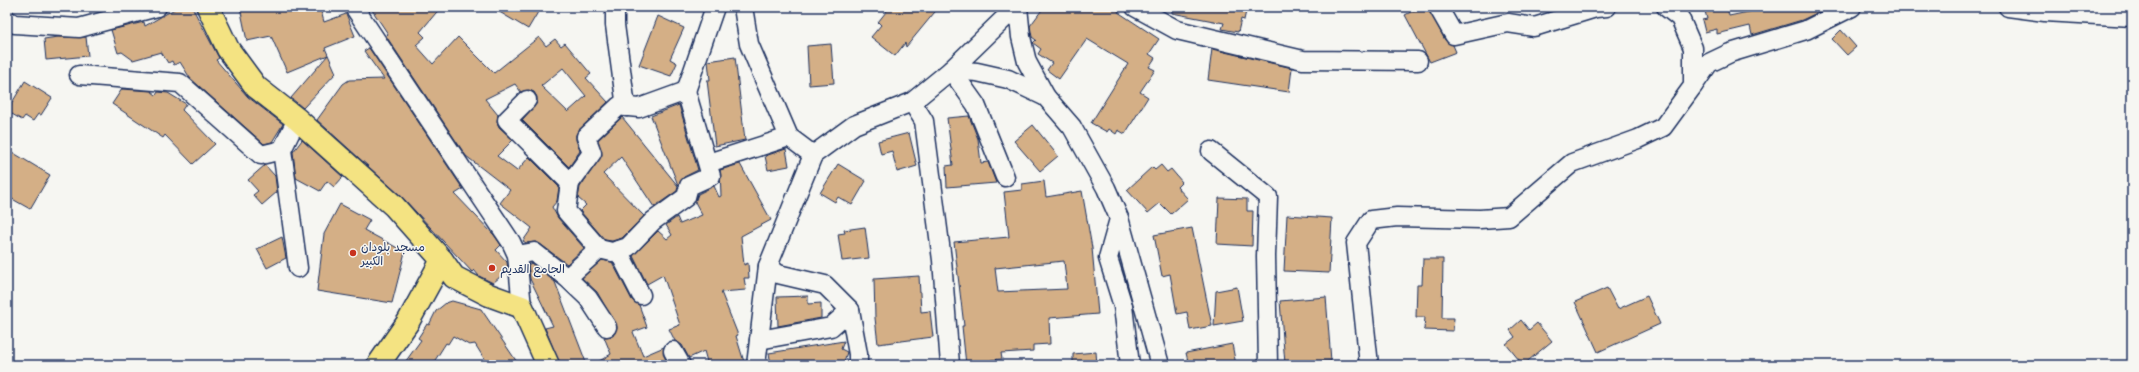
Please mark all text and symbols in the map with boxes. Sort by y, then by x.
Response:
place label: مسجد بلودان الكبير [360,238,425,269]
marker: مسجد بلودان الكبير [348,248,358,258]
place label: الجامع القديم [500,260,565,278]
marker: الجامع القديم [487,263,497,273]

